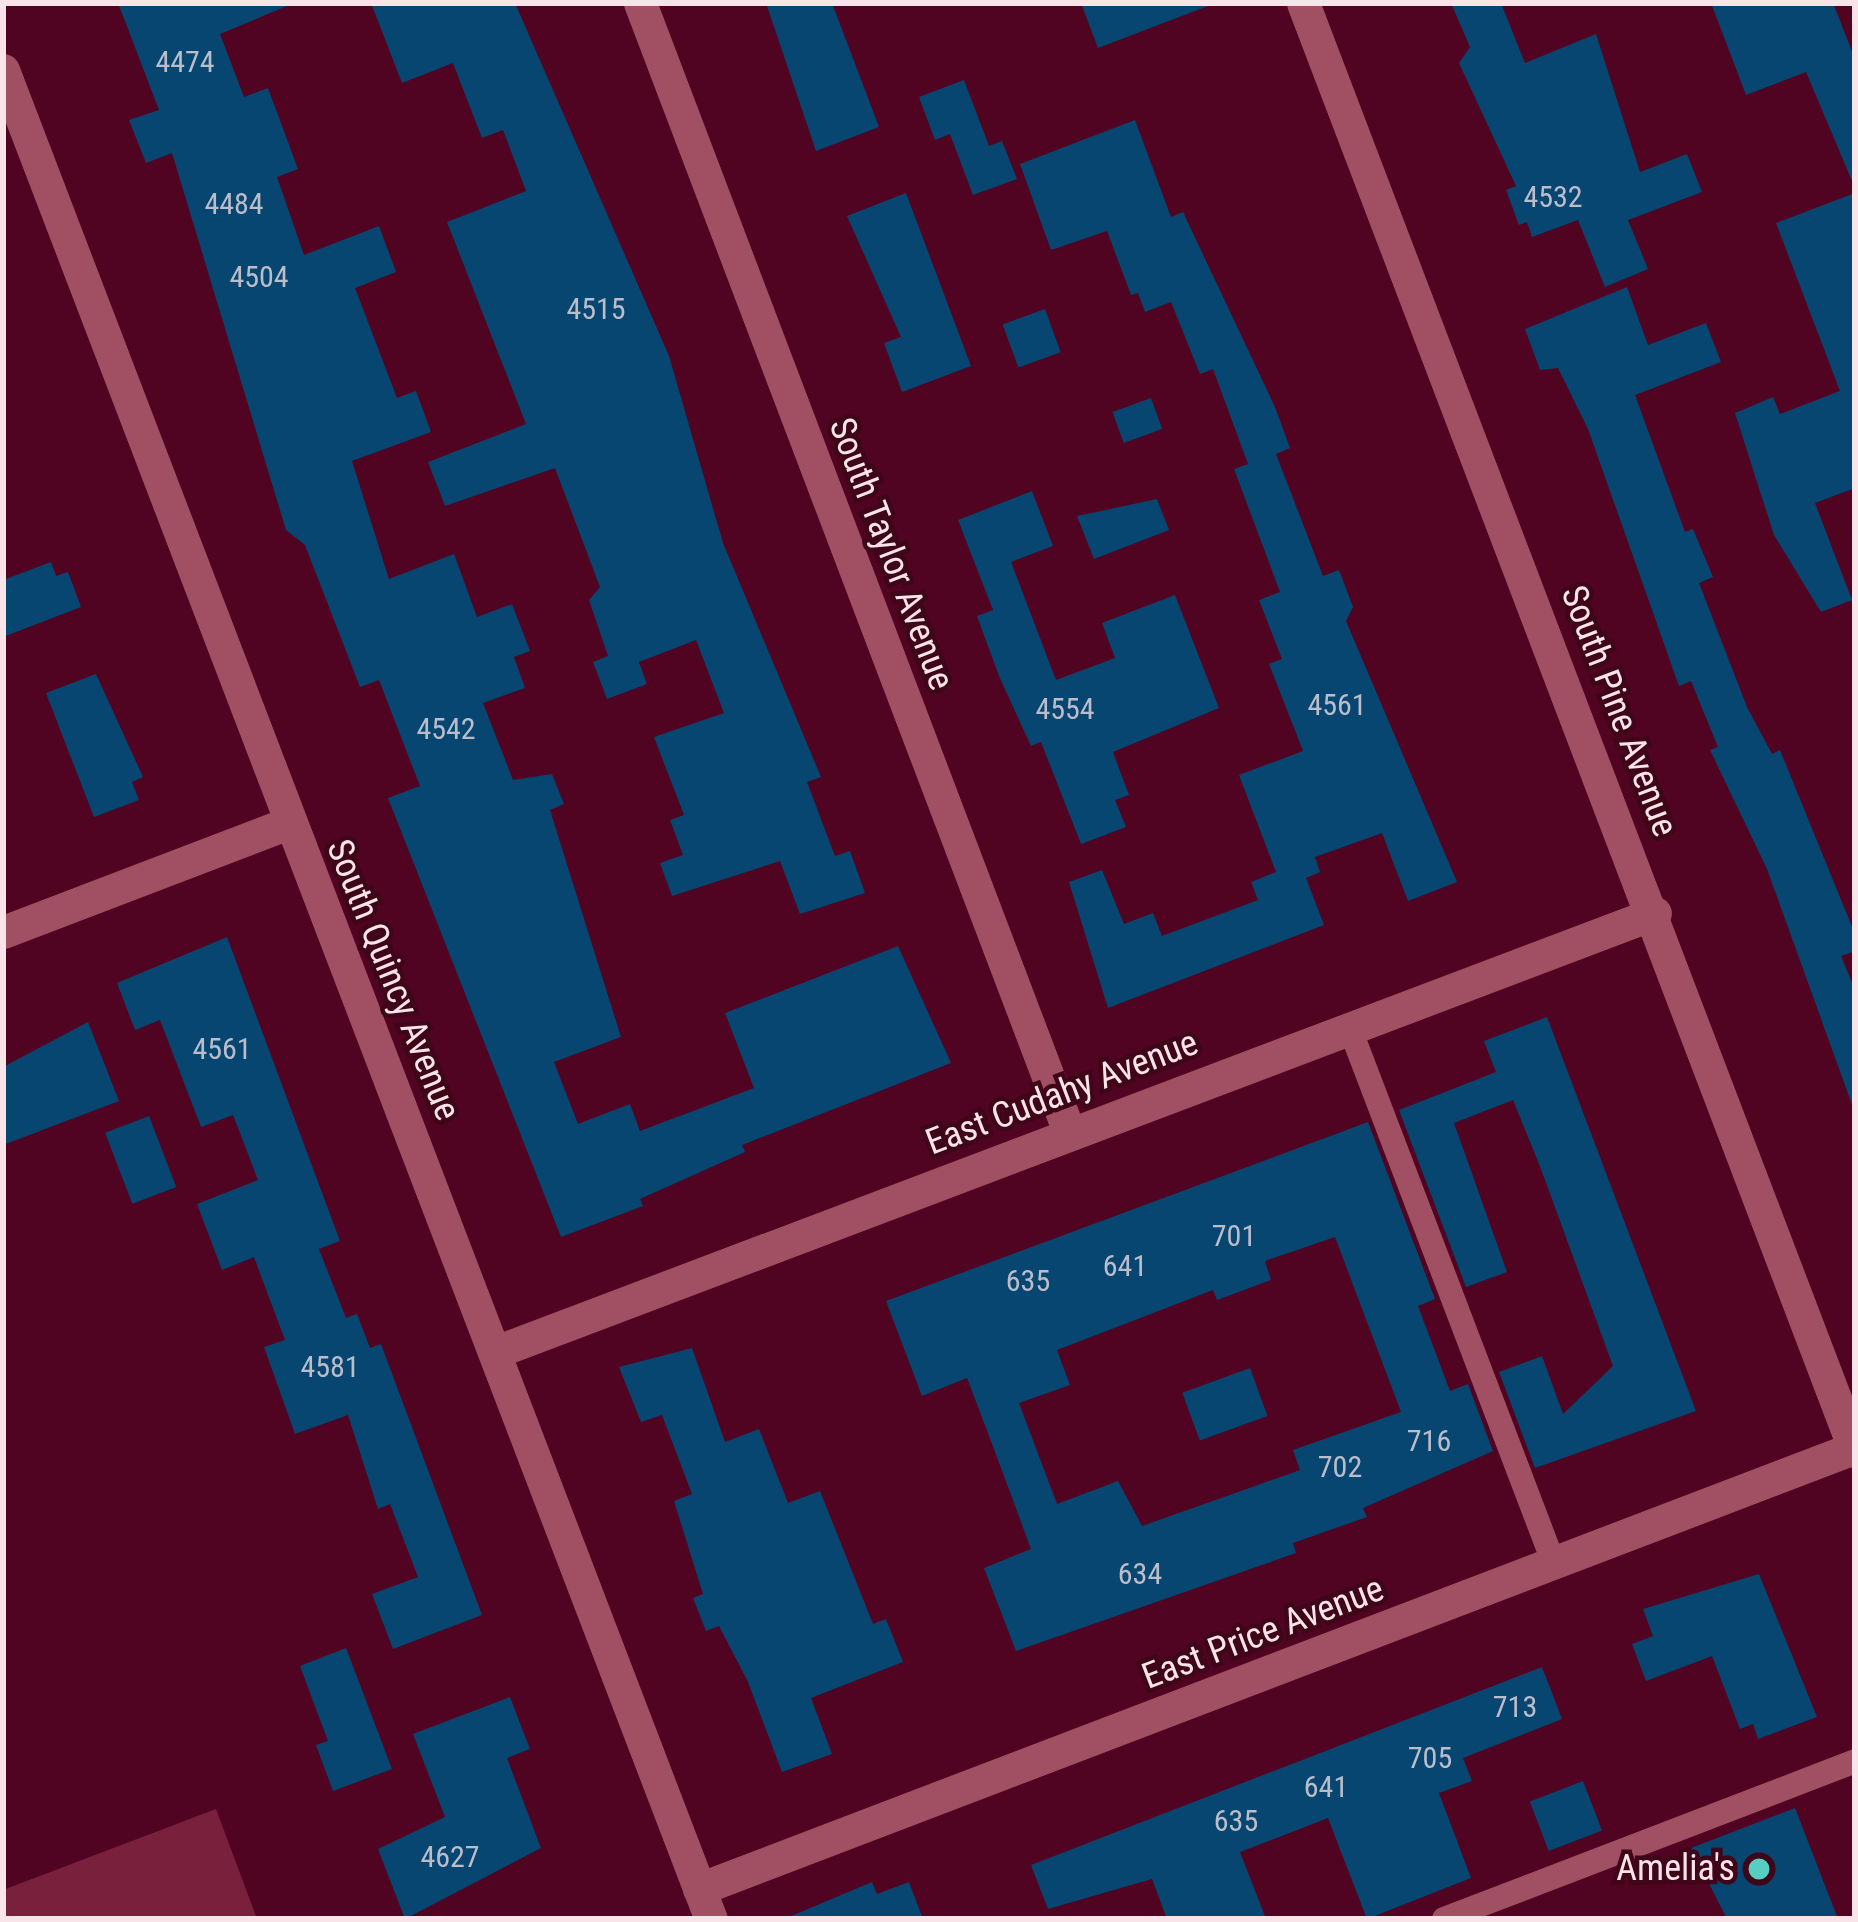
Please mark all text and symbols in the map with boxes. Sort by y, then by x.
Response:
house number: 4474 [155,44,215,80]
house number: 4532 [1523,179,1583,215]
house number: 4484 [204,186,264,222]
house number: 4504 [229,259,289,295]
house number: 4515 [566,291,626,327]
street label: South Taylor Avenue [819,412,963,696]
street label: South Pine Avenue [1551,580,1687,842]
house number: 4561 [1307,687,1367,723]
house number: 4554 [1035,691,1095,727]
house number: 4542 [416,711,476,747]
street label: South Quincy Avenue [317,833,469,1127]
street label: East Cudahy Avenue [920,1021,1204,1165]
house number: 4561 [192,1031,252,1067]
house number: 701 [1212,1218,1256,1254]
house number: 641 [1103,1248,1147,1284]
house number: 635 [1006,1263,1050,1299]
house number: 4581 [300,1349,360,1385]
house number: 716 [1407,1423,1451,1459]
house number: 702 [1318,1449,1362,1485]
house number: 634 [1118,1556,1162,1592]
street label: East Price Avenue [1136,1567,1390,1699]
house number: 713 [1493,1689,1537,1725]
house number: 705 [1408,1740,1452,1776]
house number: 641 [1304,1769,1348,1805]
house number: 635 [1214,1803,1258,1839]
house number: 4627 [420,1839,480,1875]
place label: Amelia's [1616,1847,1735,1891]
marker: Amelia's [1746,1856,1772,1882]

